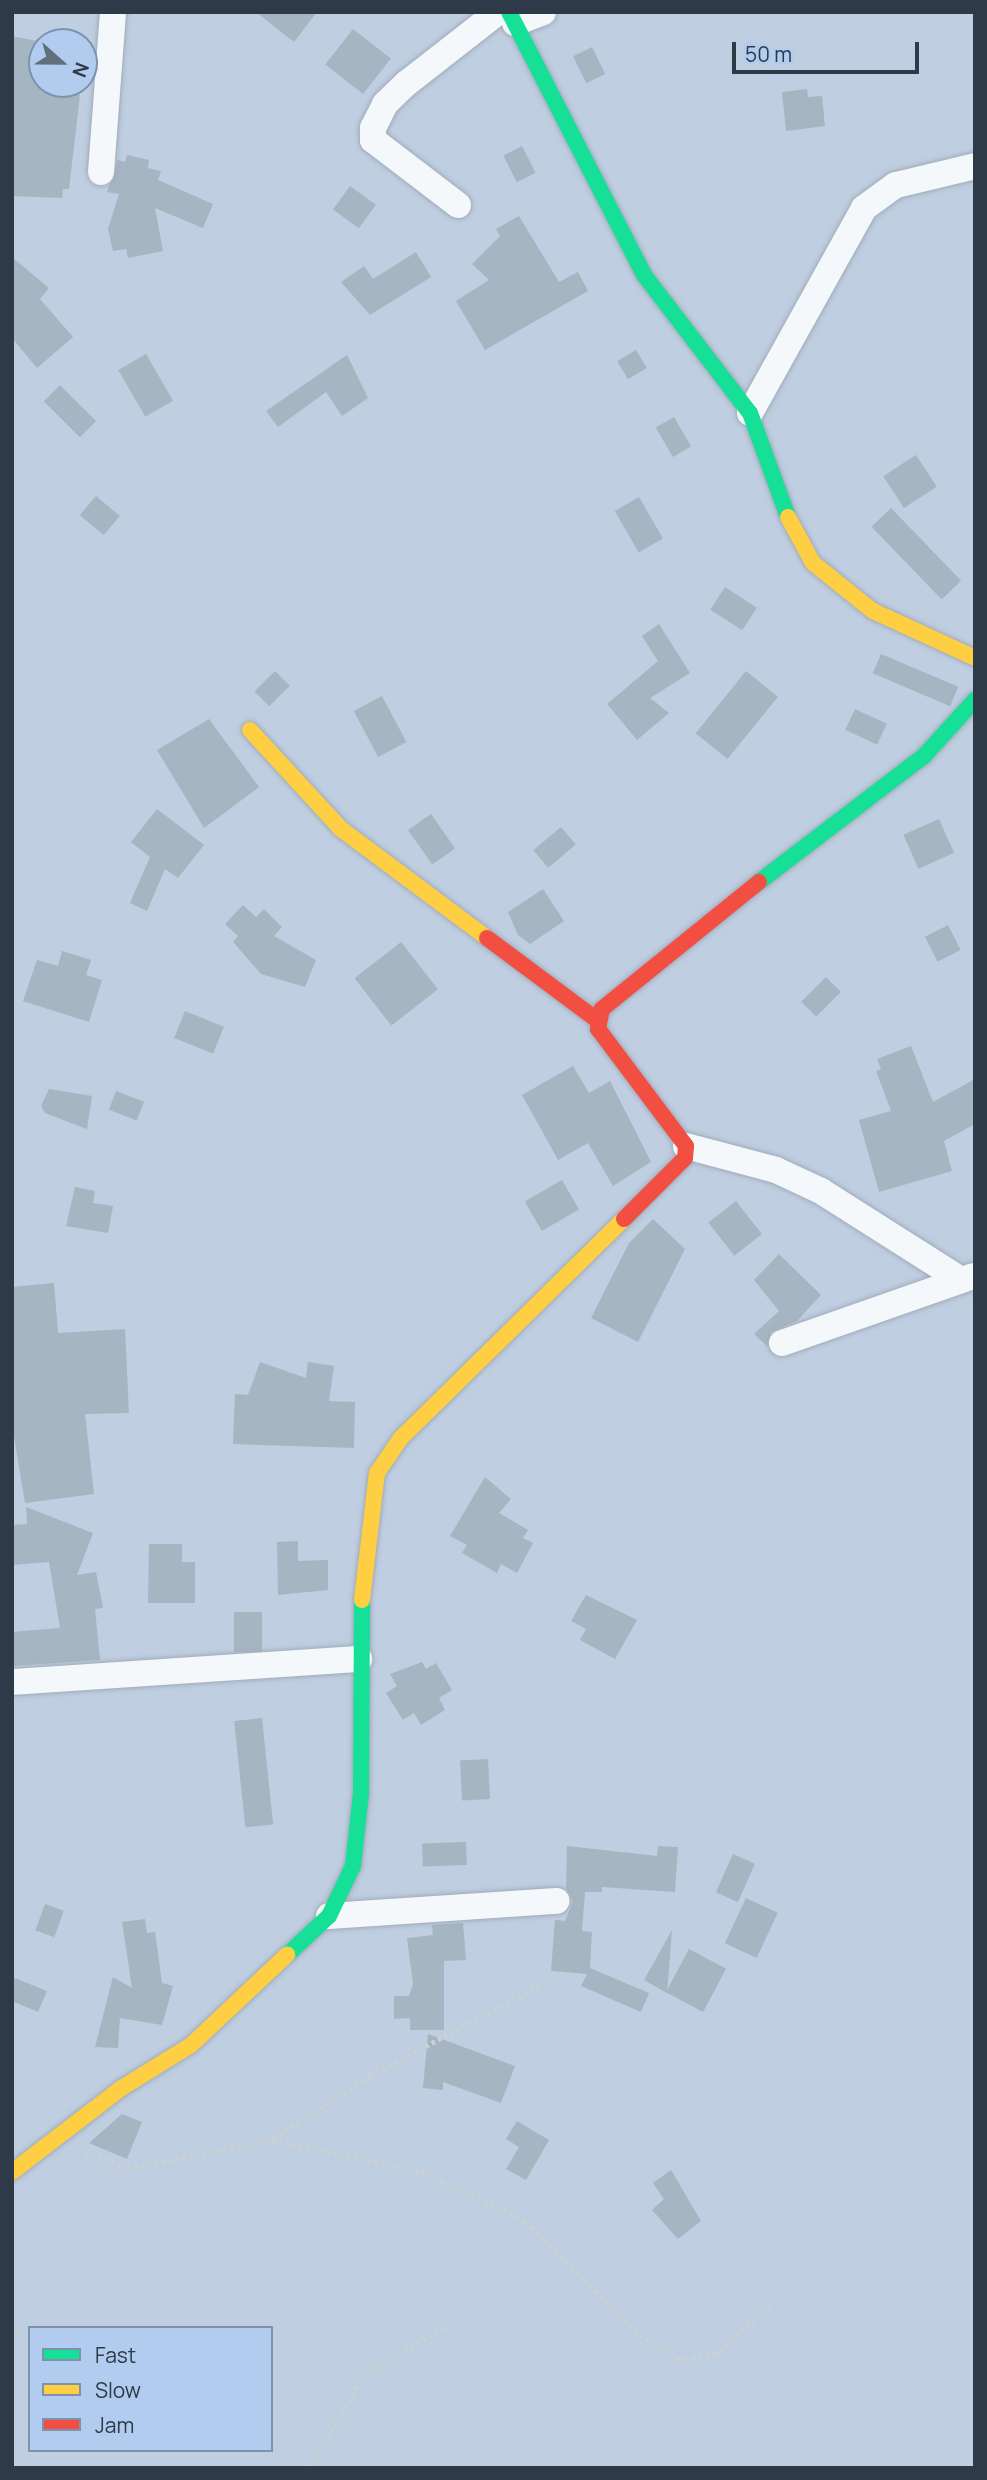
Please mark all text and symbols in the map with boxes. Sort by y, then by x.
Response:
north arrow [28,28,98,98]
scale bar [735,28,922,72]
text: 50 m [745,40,792,68]
text: N [66,59,95,81]
legend [28,2326,273,2452]
text: Fast [95,2341,136,2369]
text: Slow [95,2376,141,2404]
text: Jam [95,2411,134,2439]

